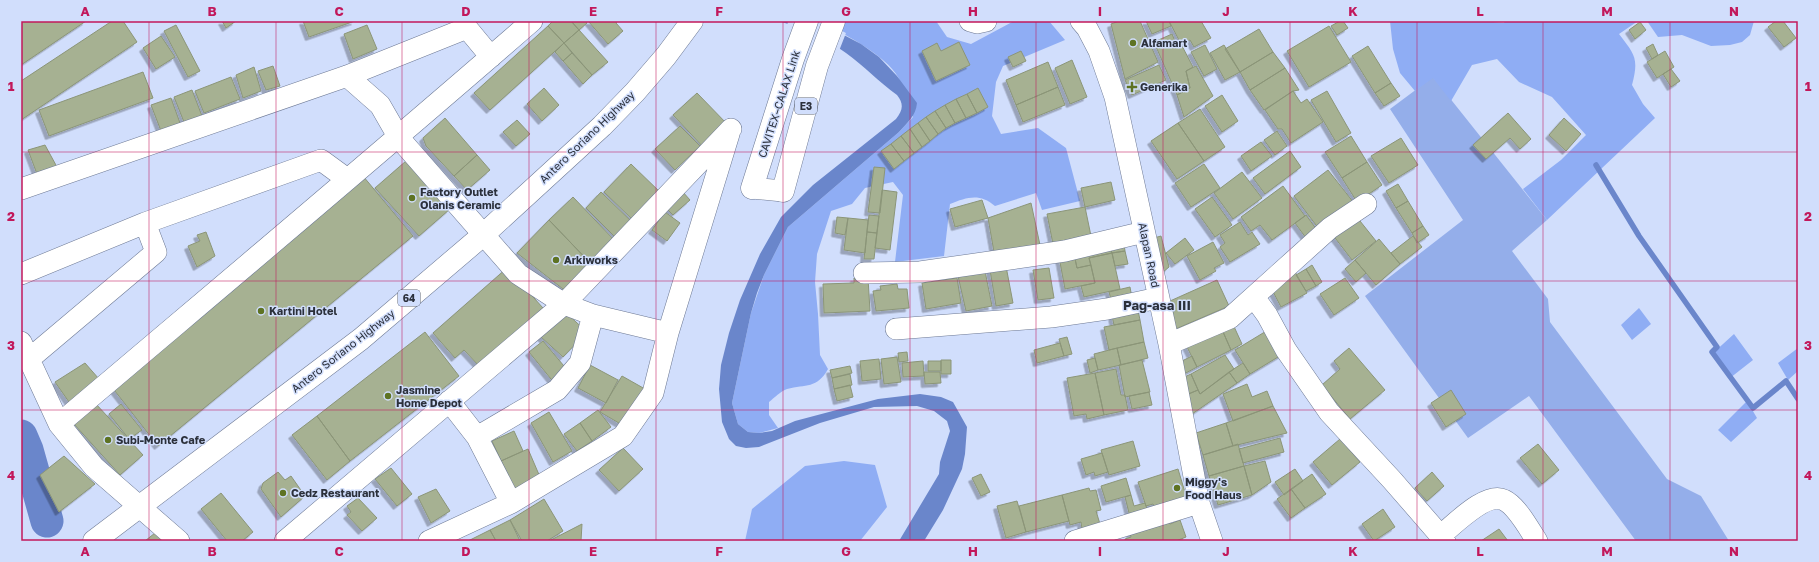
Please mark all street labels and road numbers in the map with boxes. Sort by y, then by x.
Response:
street label: CAVITEX–CALAX Link [755,49,802,159]
street label: Antero Soriano Highway [536,88,637,185]
road number: E3 [795,98,817,114]
street label: Alapan Road [1136,221,1163,289]
road number: 64 [398,290,420,306]
street label: Antero Soriano Highway [289,306,397,395]

